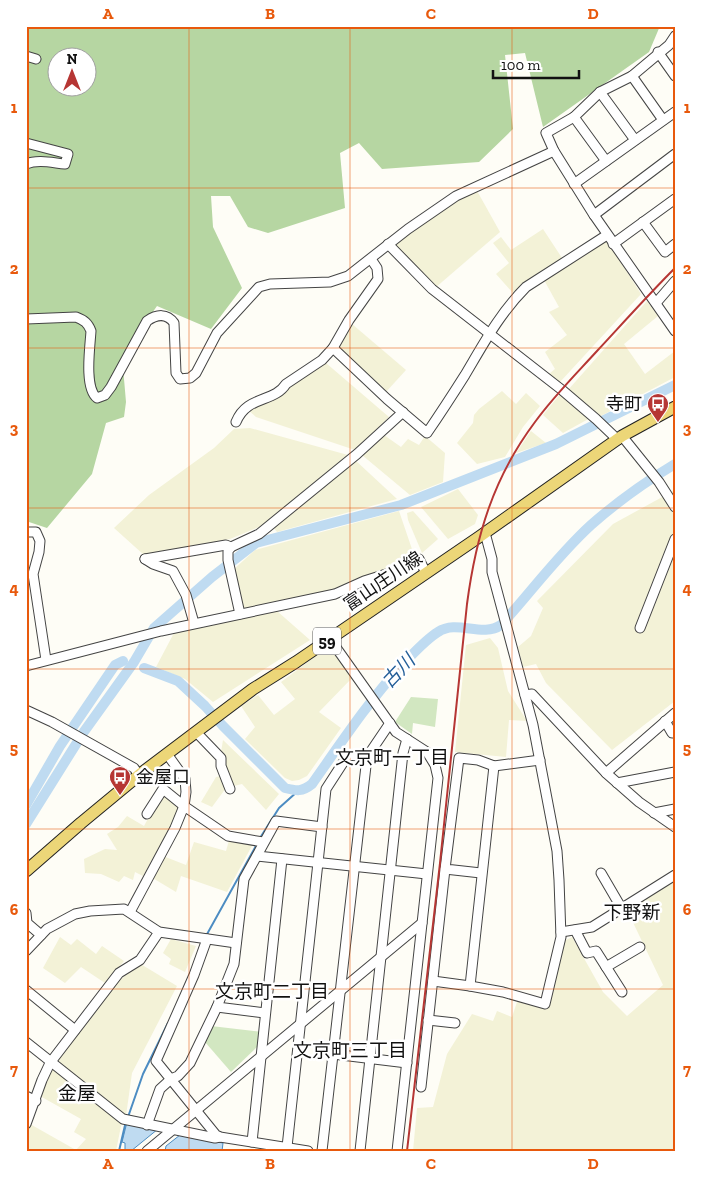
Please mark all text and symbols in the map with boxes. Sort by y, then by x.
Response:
text: A [103,4,114,23]
text: B [265,4,275,23]
text: C [426,4,436,23]
text: D [587,4,599,23]
north arrow [48,48,98,98]
scale bar [493,48,580,80]
text: N [67,51,78,68]
text: 100 m [501,56,540,74]
text: 1 [11,98,18,117]
text: 1 [684,98,691,117]
text: 2 [10,259,19,278]
text: 2 [683,259,692,278]
bus stop icon: 寺町 [646,392,670,423]
place label: 寺町 [606,393,642,415]
text: 3 [10,419,19,438]
text: 3 [683,419,692,438]
street label: 富山庄川線 [340,547,426,615]
text: 4 [9,579,19,598]
text: 4 [682,579,692,598]
road number: 59 [313,627,341,654]
water label: 古川 [377,648,421,693]
text: 5 [10,739,18,758]
text: 5 [683,739,691,758]
district label: 文京町一丁目 [335,746,449,769]
bus stop icon: 金屋口 [108,765,132,796]
place label: 金屋口 [136,766,190,788]
text: 6 [10,900,19,919]
text: 6 [683,900,692,919]
district label: 下野新 [603,901,661,924]
district label: 文京町二丁目 [215,980,329,1003]
district label: 文京町三丁目 [293,1039,407,1062]
text: 7 [10,1060,18,1079]
text: 7 [683,1060,691,1079]
district label: 金屋 [58,1082,96,1105]
text: A [103,1154,114,1173]
text: B [265,1154,275,1173]
text: C [426,1154,436,1173]
text: D [587,1154,599,1173]

